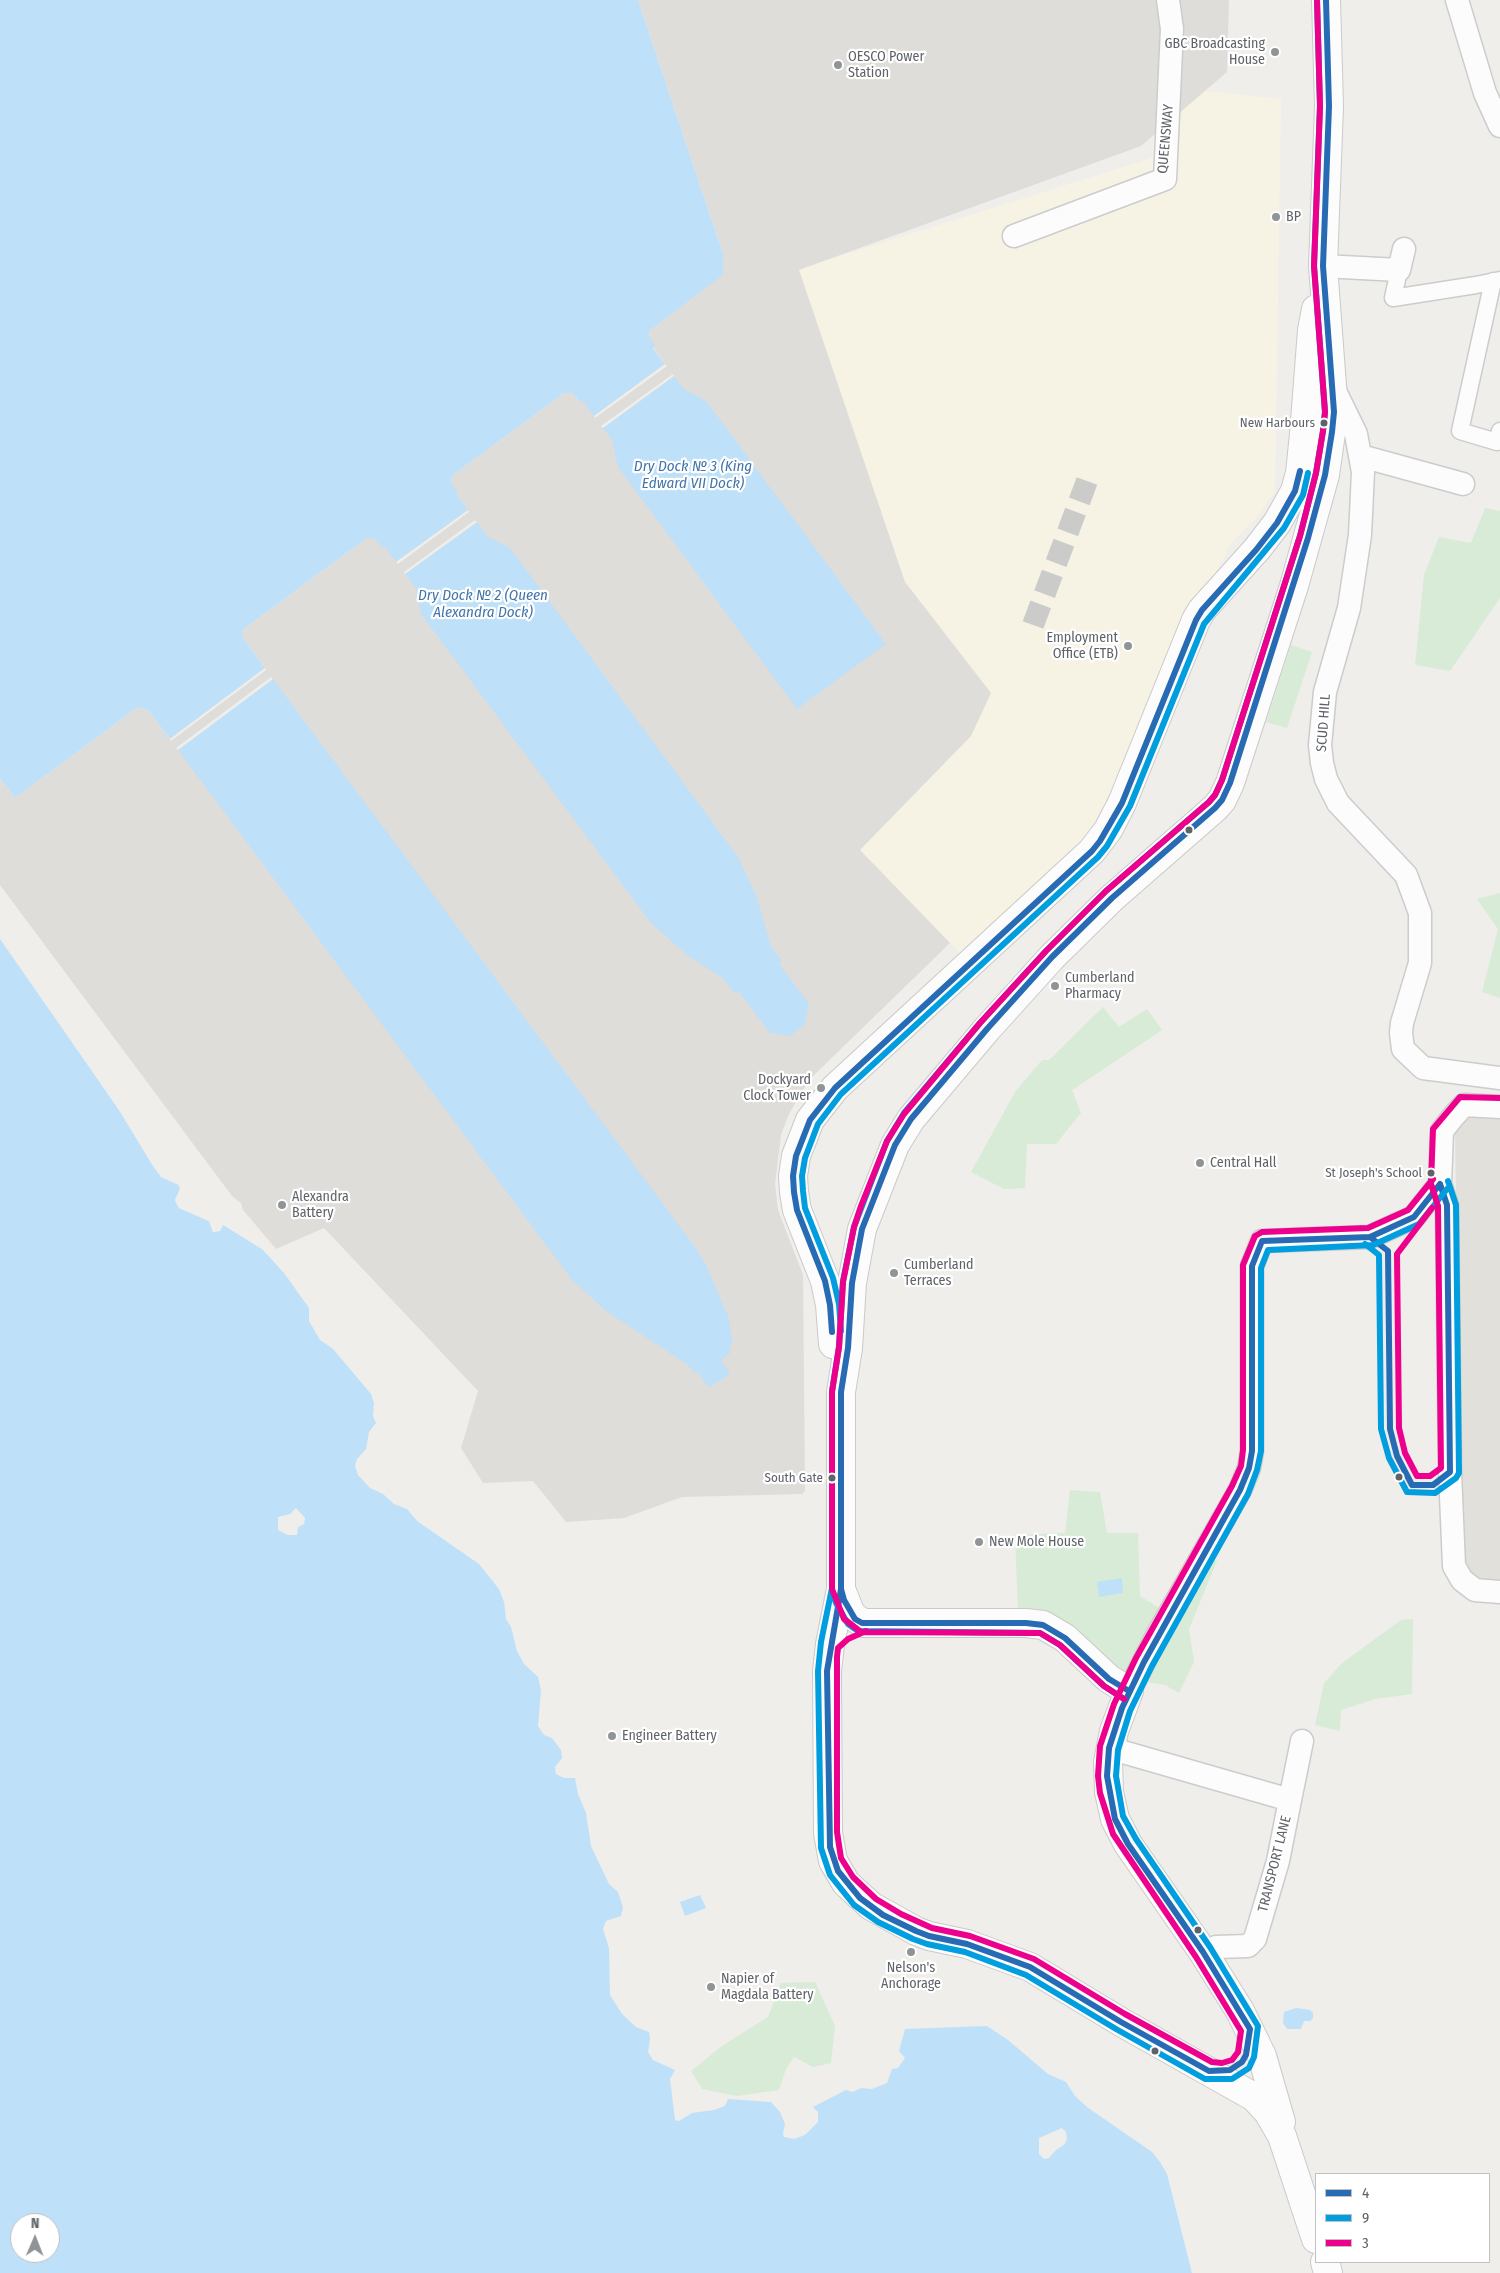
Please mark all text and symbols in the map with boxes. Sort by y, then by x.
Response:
place label: GBC Broadcasting House [1165,36,1265,68]
marker: GBC Broadcasting House [1269,46,1281,58]
place label: OESCO Power Station [848,49,924,82]
marker: OESCO Power Station [832,59,844,71]
street label: QUEENSWAY [1155,104,1177,174]
place label: BP [1286,209,1301,225]
marker: BP [1270,211,1282,223]
place label: New Harbours [1240,415,1315,431]
marker: New Harbours [1319,418,1329,428]
water label: Dry Dock № 3 (King Edward VII Dock) [634,458,752,493]
water label: Dry Dock № 2 (Queen Alexandra Dock) [418,587,548,622]
place label: Employment Office (ETB) [1047,630,1118,662]
marker: Employment Office (ETB) [1122,640,1134,652]
street label: SCUD HILL [1314,693,1334,753]
unlabelled marker [1184,825,1194,835]
place label: Cumberland Pharmacy [1065,970,1135,1002]
marker: Cumberland Pharmacy [1049,980,1061,992]
place label: Dockyard Clock Tower [743,1072,811,1104]
marker: Dockyard Clock Tower [815,1082,827,1094]
place label: Central Hall [1210,1155,1276,1171]
marker: Central Hall [1194,1157,1206,1169]
place label: St Joseph's School [1325,1165,1422,1181]
marker: St Joseph's School [1426,1168,1436,1178]
place label: Alexandra Battery [292,1189,349,1222]
marker: Alexandra Battery [276,1199,288,1211]
place label: Cumberland Terraces [904,1257,974,1290]
marker: Cumberland Terraces [888,1267,900,1279]
place label: South Gate [764,1470,823,1486]
unlabelled marker [1394,1472,1404,1482]
marker: South Gate [827,1473,837,1483]
place label: New Mole House [989,1534,1084,1550]
marker: New Mole House [973,1536,985,1548]
place label: Engineer Battery [622,1728,717,1744]
marker: Engineer Battery [606,1730,618,1742]
street label: TRANSPORT LANE [1255,1814,1295,1914]
unlabelled marker [1193,1925,1203,1935]
marker: Nelson's Anchorage [905,1946,917,1958]
place label: Nelson's Anchorage [881,1960,941,1992]
place label: Napier of Magdala Battery [721,1971,814,2004]
marker: Napier of Magdala Battery [705,1981,717,1993]
unlabelled marker [1150,2046,1160,2056]
legend [1315,2173,1490,2263]
text: 4 [1362,2184,1369,2202]
text: 9 [1362,2209,1369,2227]
north arrow [10,2213,60,2263]
text: N [31,2215,40,2232]
text: 3 [1362,2234,1369,2252]

